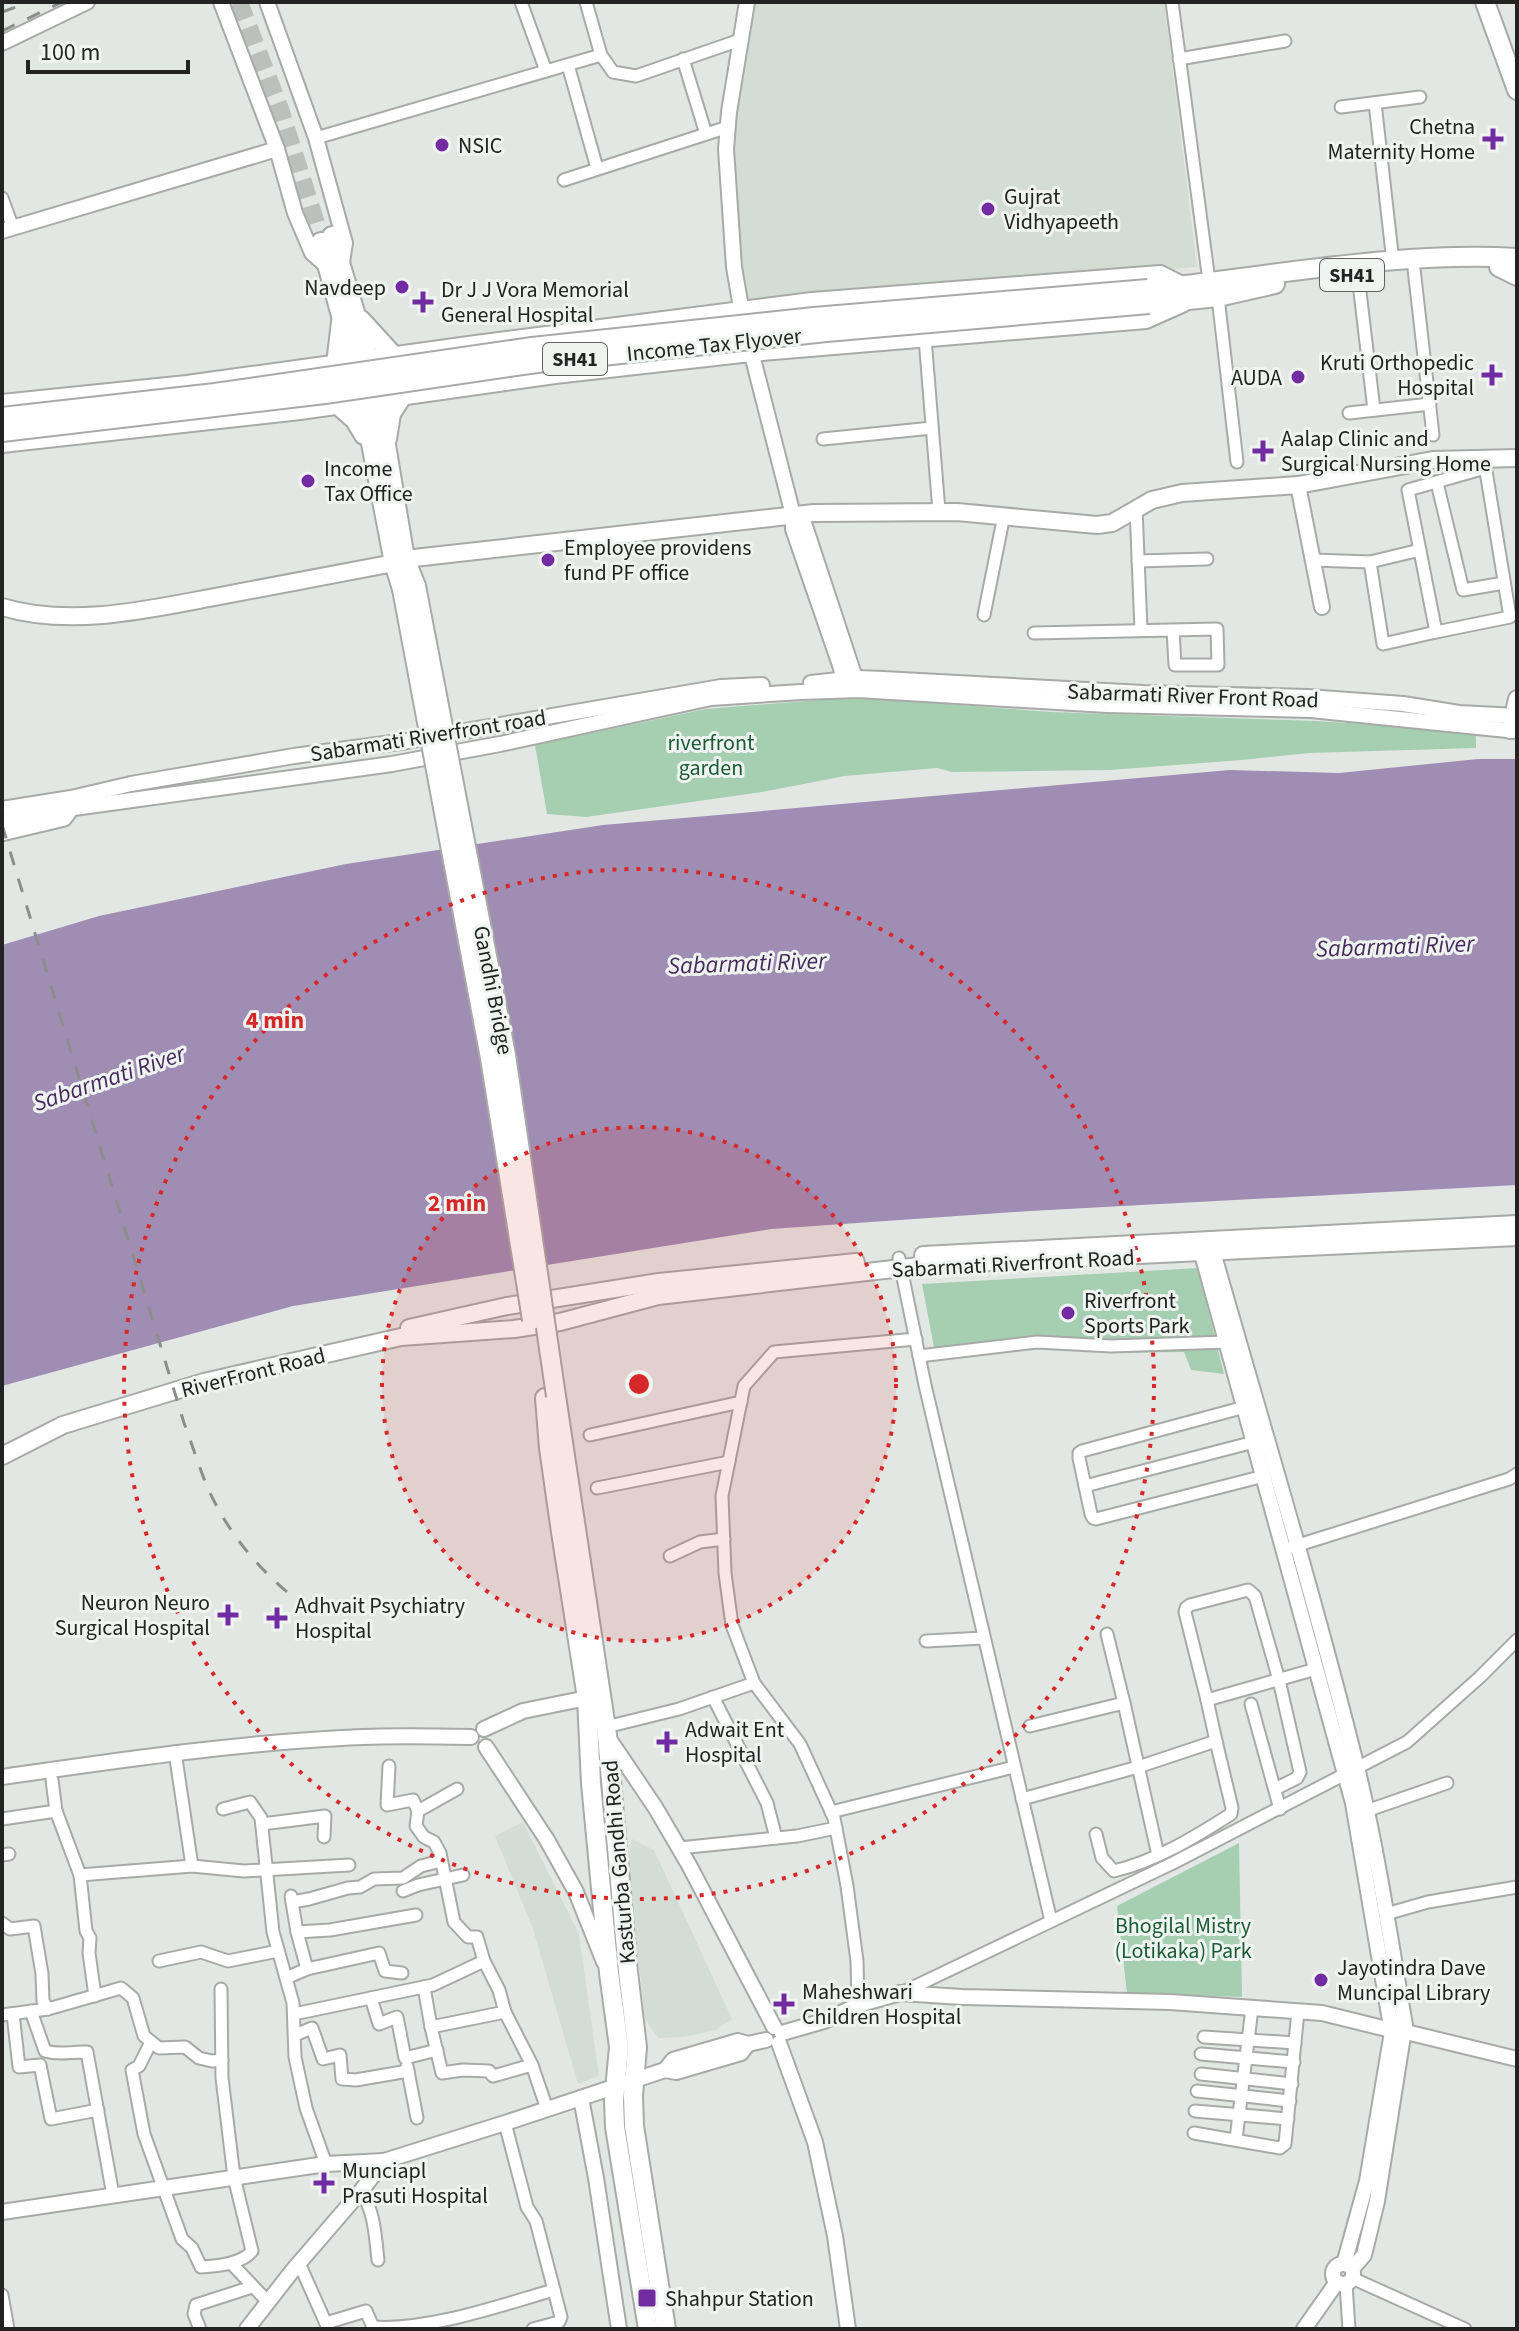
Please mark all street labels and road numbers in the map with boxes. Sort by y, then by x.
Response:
road number: SH41 [1320,259,1384,291]
street label: Income Tax Flyover [625,320,803,370]
road number: SH41 [543,343,607,375]
street label: Sabarmati River Front Road [1067,676,1319,716]
street label: Sabarmati Riverfront road [308,702,548,770]
street label: Gandhi Bridge [465,923,521,1057]
street label: Sabarmati Riverfront Road [891,1242,1135,1286]
street label: RiverFront Road [178,1340,329,1406]
street label: Kasturba Gandhi Road [594,1758,644,1965]

